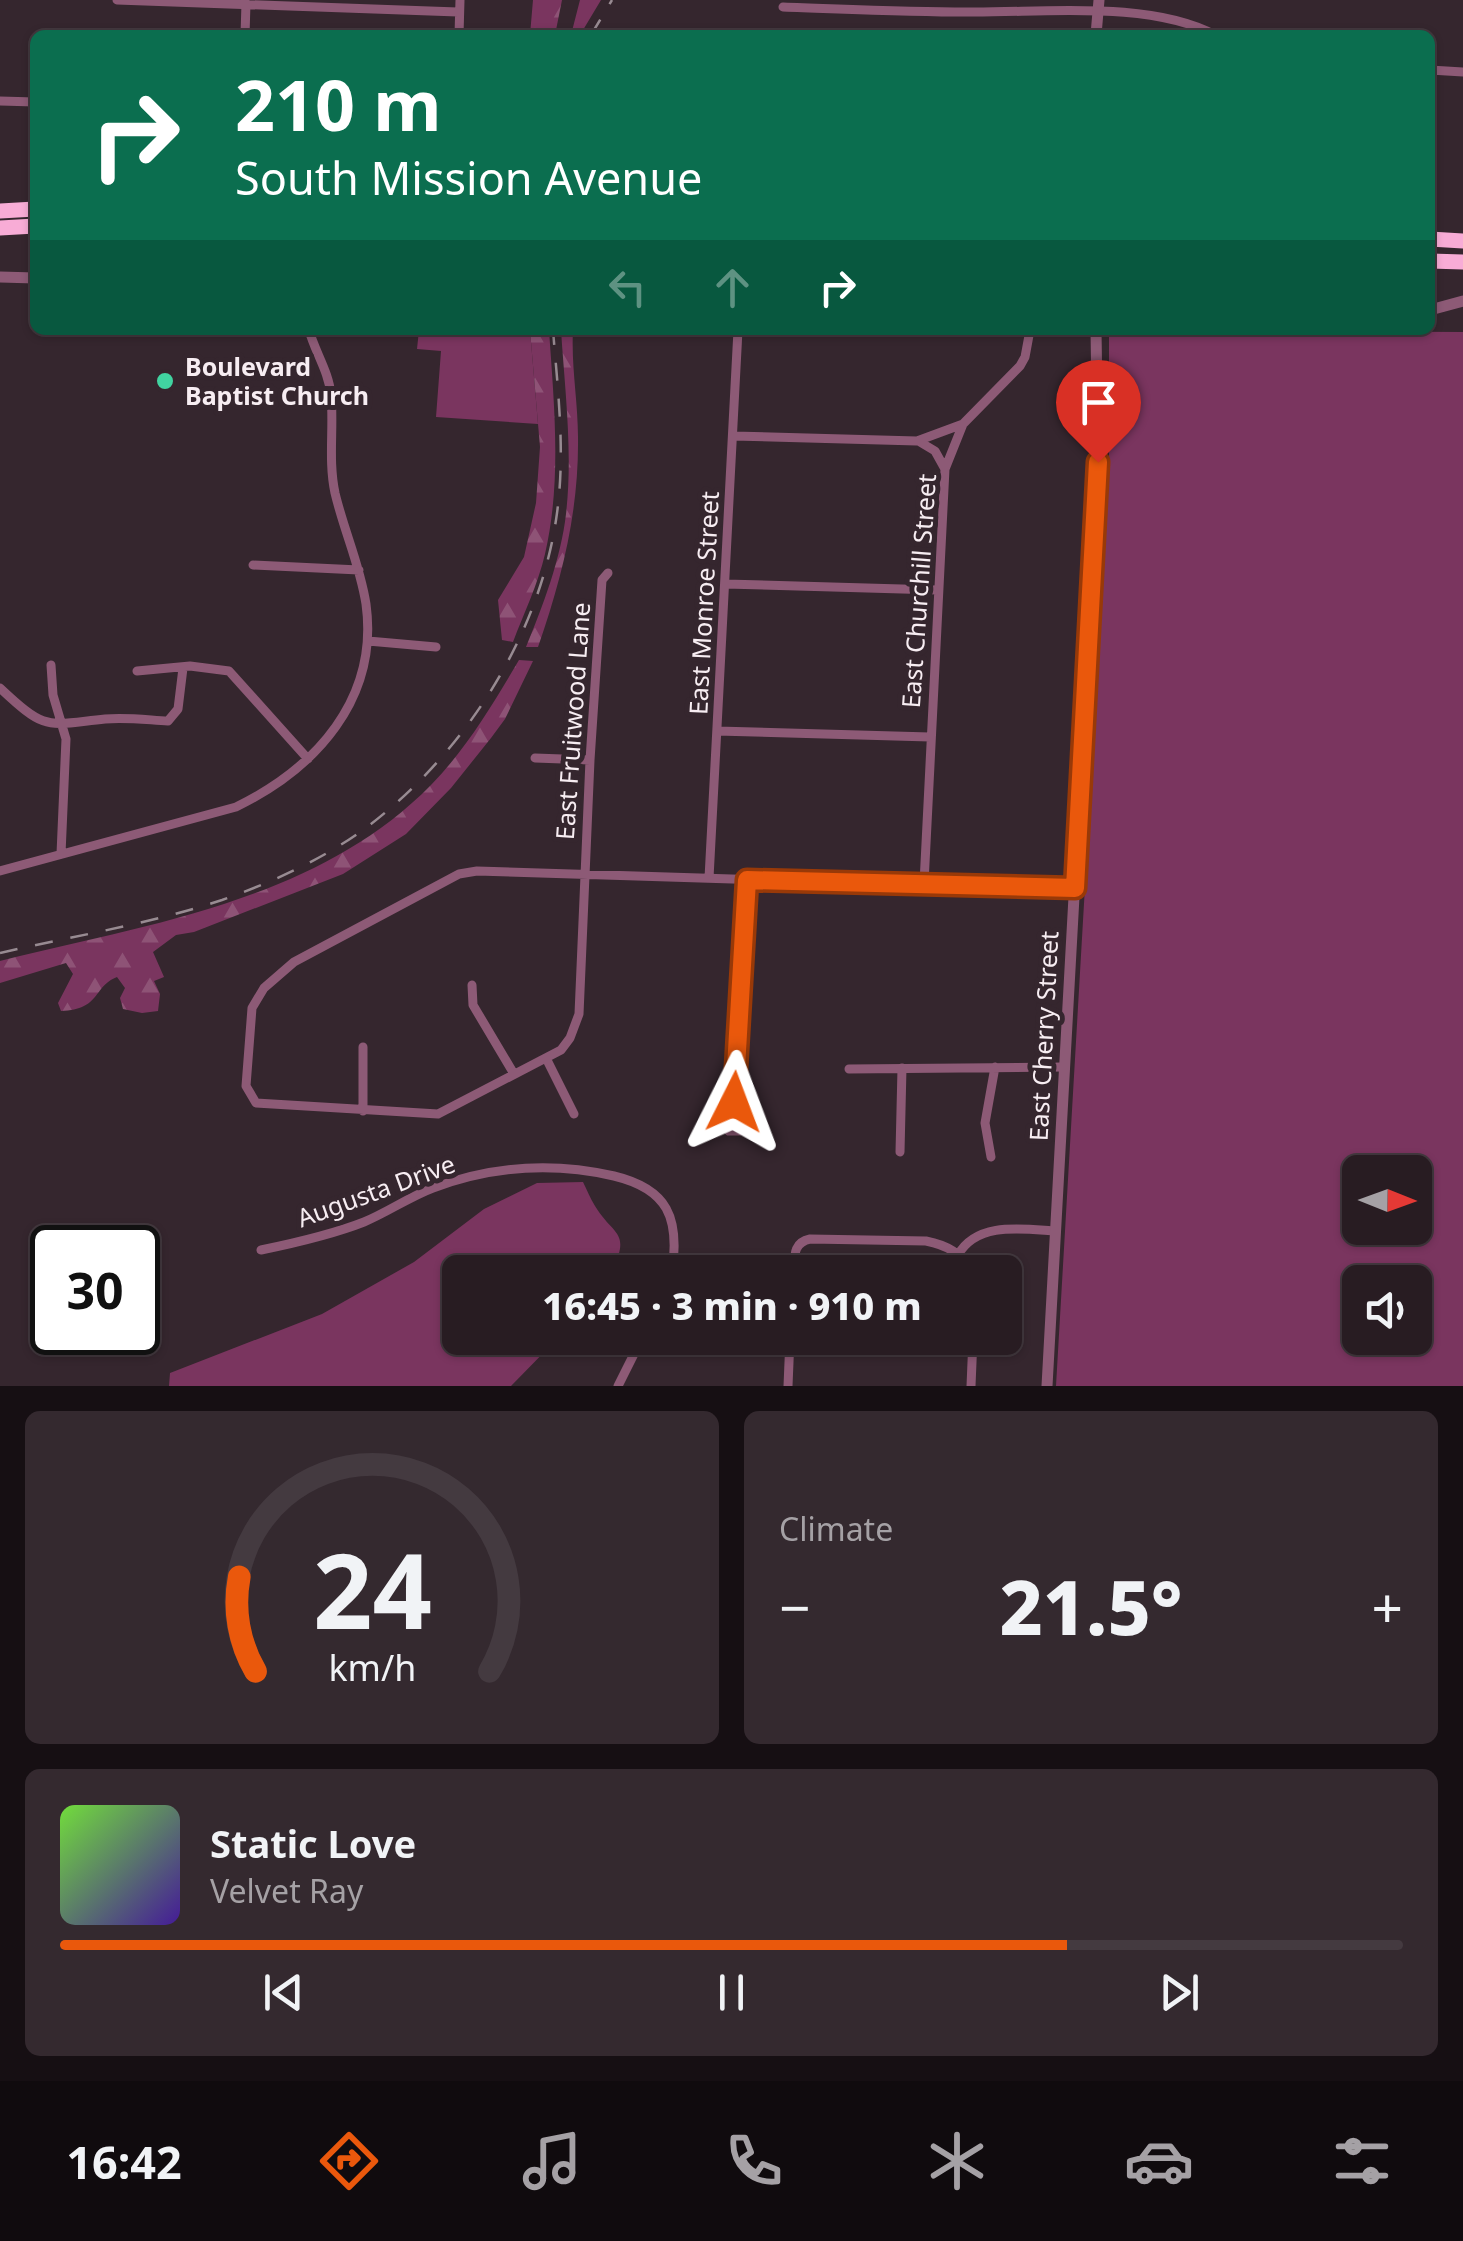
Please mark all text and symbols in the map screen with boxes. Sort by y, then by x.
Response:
text: 210 m [235,56,442,152]
icon: right [70,70,200,200]
text: South Mission Avenue [235,147,702,208]
icon: left [600,260,655,315]
icon: ahead [705,260,760,315]
icon: right [810,260,865,315]
place label: Boulevard Baptist Church [185,349,369,412]
pin [1056,360,1141,463]
marker: Boulevard Baptist Church [154,370,176,392]
icon: arrive [1071,375,1126,430]
street label: East Churchill Street [893,472,943,709]
street label: East Monroe Street [680,490,726,716]
street label: East Fruitwood Lane [547,601,597,841]
street label: East Cherry Street [1021,930,1065,1142]
position arrow [682,1050,786,1154]
street label: Augusta Drive [292,1146,459,1234]
north arrow [1342,1155,1432,1245]
map controls [1342,1155,1432,1355]
speed limit sign: 30 [30,1225,160,1355]
button: sound [1342,1265,1432,1355]
text: 16:45 · 3 min · 910 m [542,1279,922,1331]
text: Climate [779,1507,893,1550]
text: 24 [313,1518,431,1659]
text: 21.5° [999,1555,1183,1657]
text: − [779,1569,810,1644]
text: + [1372,1569,1403,1644]
text: km/h [328,1643,416,1691]
text: Static Love [210,1817,416,1869]
text: Velvet Ray [210,1869,363,1912]
icon: previous [256,1965,311,2020]
icon: pause [704,1965,759,2020]
icon: next [1152,1965,1207,2020]
icon: directions [314,2126,384,2196]
icon: music [517,2126,587,2196]
icon: phone [719,2126,789,2196]
icon: climate [922,2126,992,2196]
icon: car [1124,2126,1194,2196]
icon: filters [1327,2126,1397,2196]
text: 16:42 [66,2131,182,2192]

